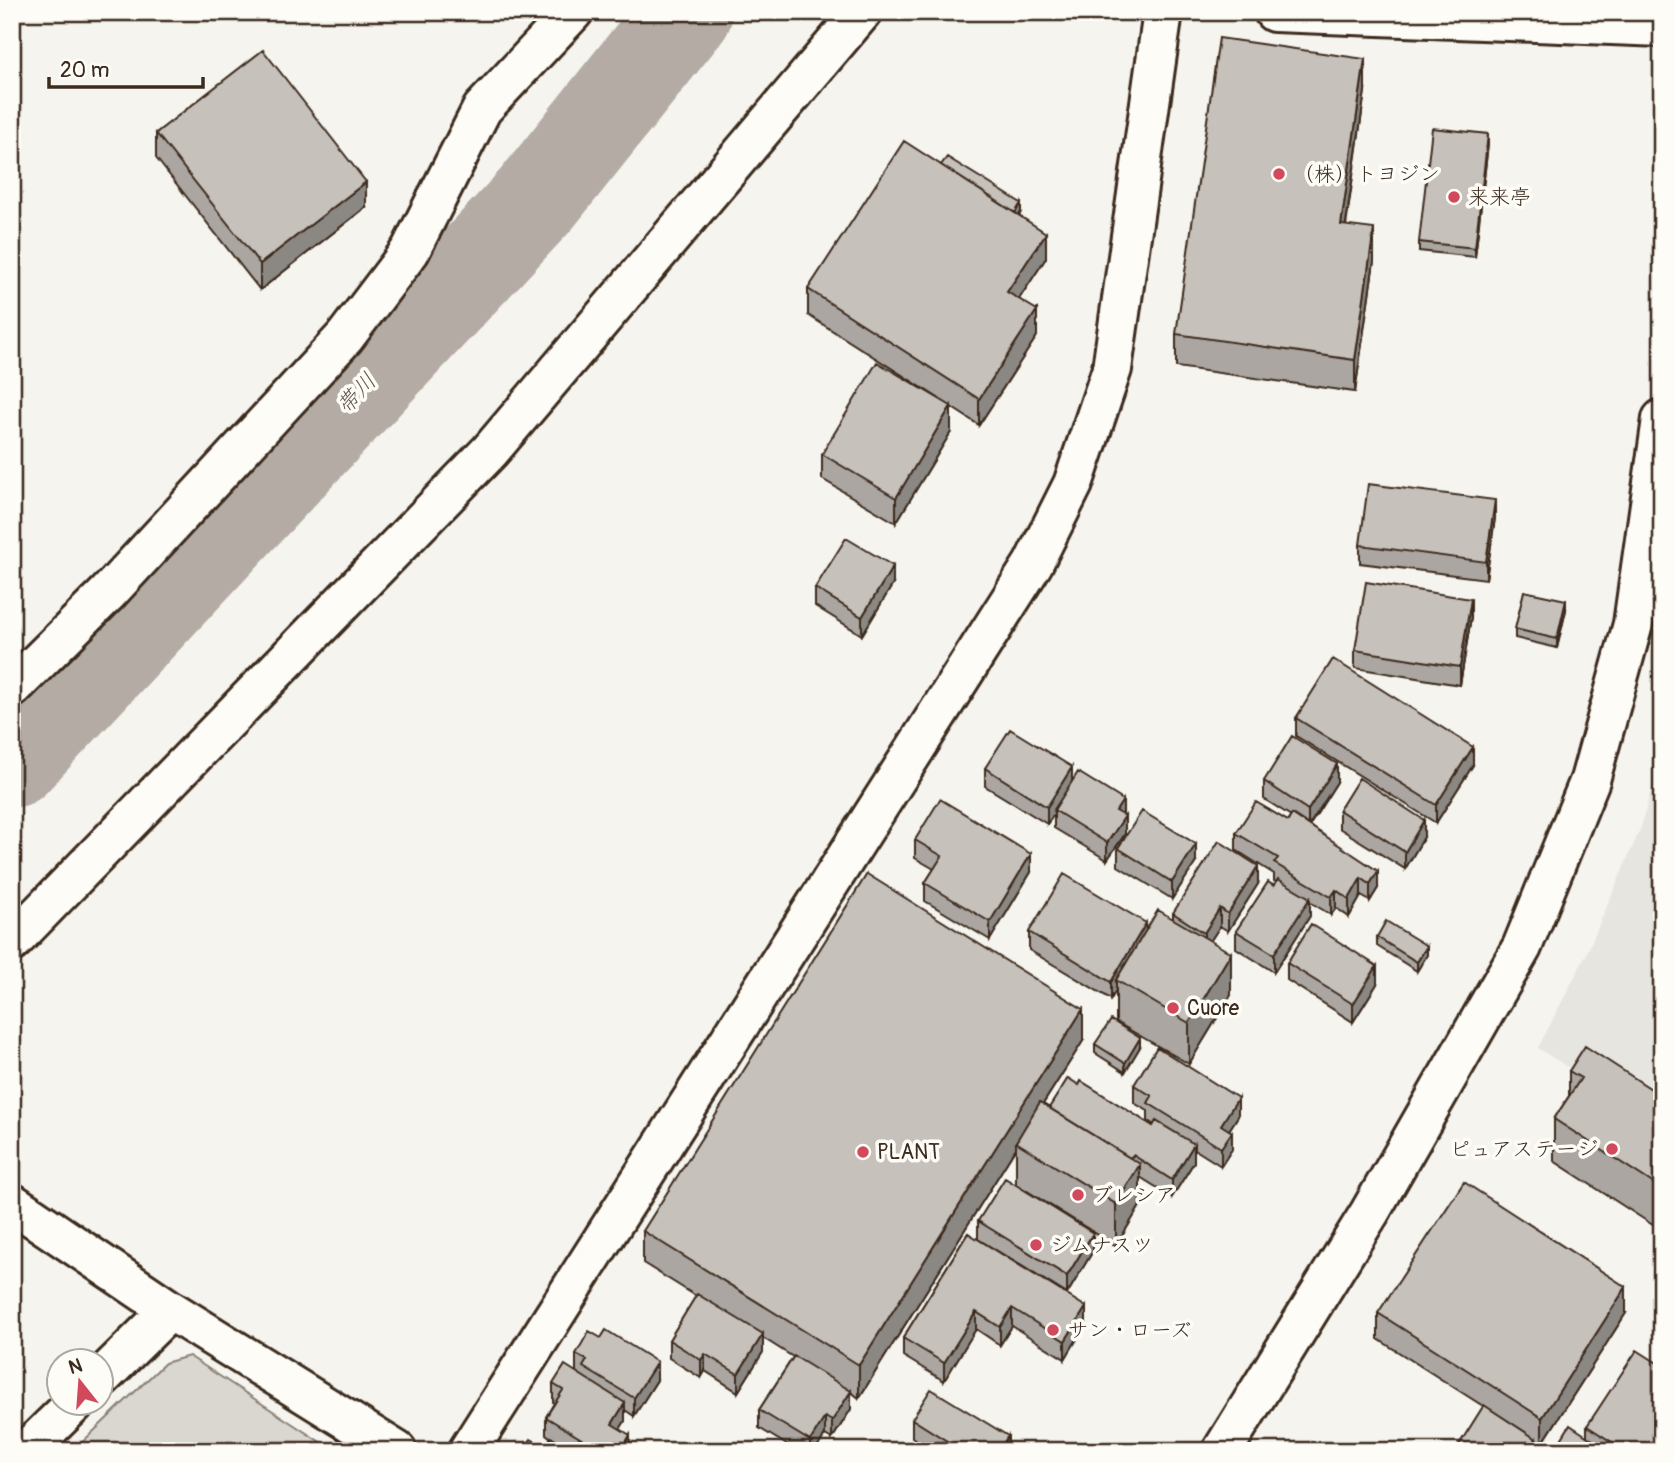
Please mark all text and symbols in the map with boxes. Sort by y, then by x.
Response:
scale bar [49,46,203,90]
text: 20 m [60,57,109,84]
place label: （株）トヨジン [1293,161,1440,188]
marker: （株）トヨジン [1271,166,1287,182]
place label: 来来亭 [1468,184,1531,211]
marker: 来来亭 [1446,189,1462,205]
water label: 帯川 [330,367,383,420]
place label: Cuore [1187,995,1240,1022]
marker: Cuore [1165,1000,1181,1016]
place label: ピュアステージ [1449,1136,1598,1163]
place label: PLANT [877,1139,940,1166]
marker: ピュアステージ [1604,1141,1620,1157]
marker: PLANT [855,1144,871,1160]
place label: ブレシア [1092,1182,1176,1209]
marker: ブレシア [1070,1187,1086,1203]
place label: ジムナスツ [1050,1232,1153,1259]
marker: ジムナスツ [1028,1237,1044,1253]
place label: サン・ローズ [1067,1317,1191,1344]
marker: サン・ローズ [1045,1322,1061,1338]
north arrow [46,1348,116,1418]
text: N [66,1353,85,1380]

